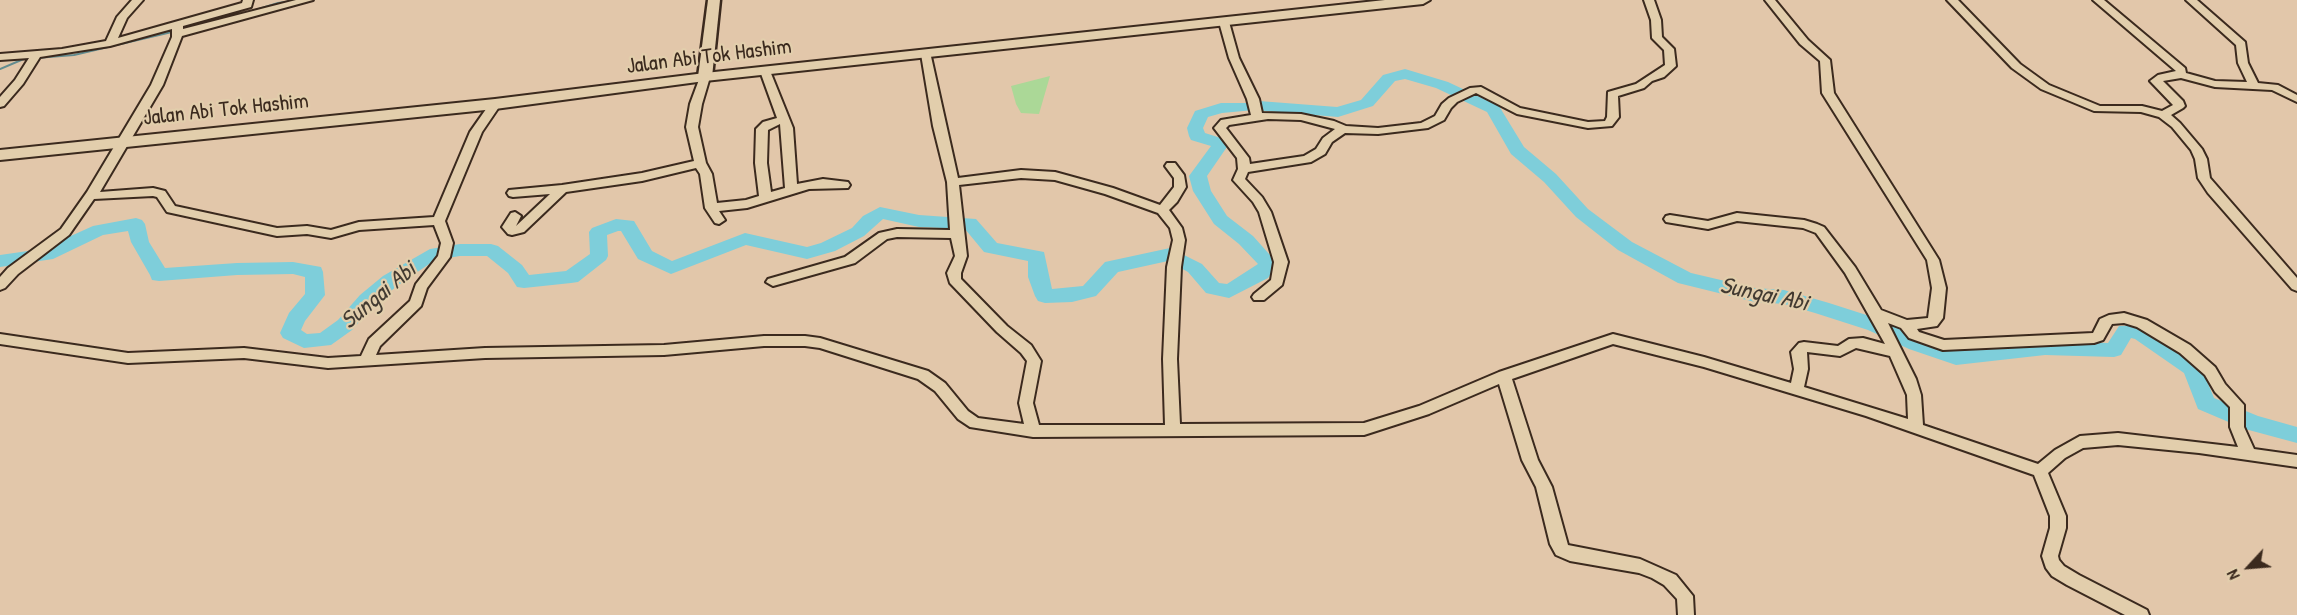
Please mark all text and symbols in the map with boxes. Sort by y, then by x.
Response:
street label: Jalan Abi Tok Hashim [625,34,793,80]
street label: Jalan Abi Tok Hashim [142,88,310,132]
water label: Sungai Abi [335,256,423,336]
water label: Sungai Abi [1717,272,1811,318]
north arrow [2219,537,2279,597]
text: N [2221,566,2245,584]

